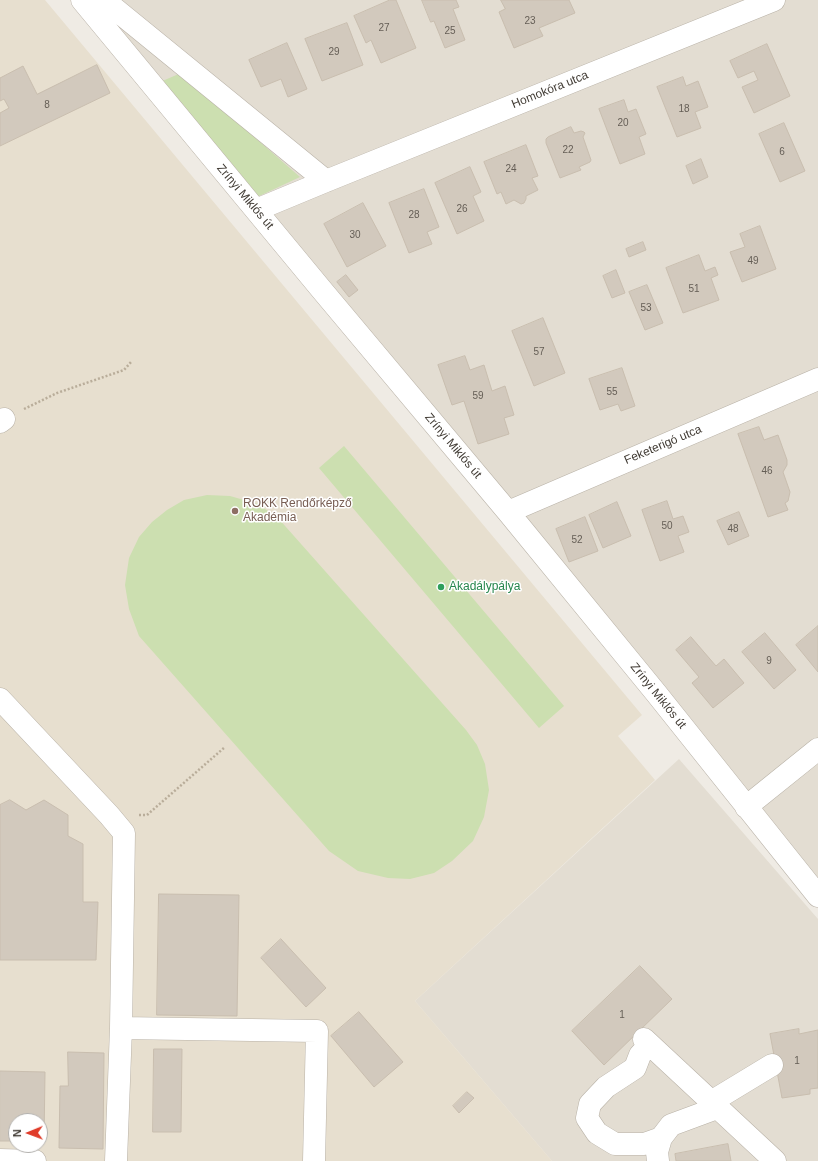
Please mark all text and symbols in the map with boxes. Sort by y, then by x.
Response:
house number: 23 [524,15,536,27]
house number: 27 [378,22,390,34]
house number: 25 [444,25,456,37]
house number: 29 [328,46,340,58]
street label: Homokóra utca [510,68,590,112]
house number: 8 [44,99,50,111]
house number: 18 [678,103,690,115]
house number: 20 [617,117,629,129]
house number: 22 [562,144,574,156]
house number: 6 [779,146,785,158]
street label: Zrínyi Miklós út [214,161,276,233]
house number: 24 [505,163,517,175]
house number: 26 [456,203,468,215]
house number: 28 [408,209,420,221]
house number: 30 [349,229,361,241]
house number: 49 [747,255,759,267]
house number: 51 [688,283,700,295]
house number: 53 [640,302,652,314]
house number: 57 [533,346,545,358]
house number: 55 [606,386,618,398]
house number: 59 [472,390,484,402]
street label: Zrínyi Miklós út [422,410,484,482]
street label: Feketerigó utca [622,422,704,468]
house number: 46 [761,465,773,477]
place label: ROKK Rendőrképző Akadémia [243,497,352,525]
marker: ROKK Rendőrképző Akadémia [230,506,240,516]
house number: 50 [661,520,673,532]
house number: 48 [727,523,739,535]
house number: 52 [571,534,583,546]
place label: Akadálypálya [449,580,520,594]
marker: Akadálypálya [436,582,446,592]
house number: 9 [766,655,772,667]
street label: Zrínyi Miklós út [627,660,689,732]
house number: 1 [619,1009,625,1021]
house number: 1 [794,1055,800,1067]
north arrow [8,1113,48,1153]
text: N [11,1129,23,1137]

